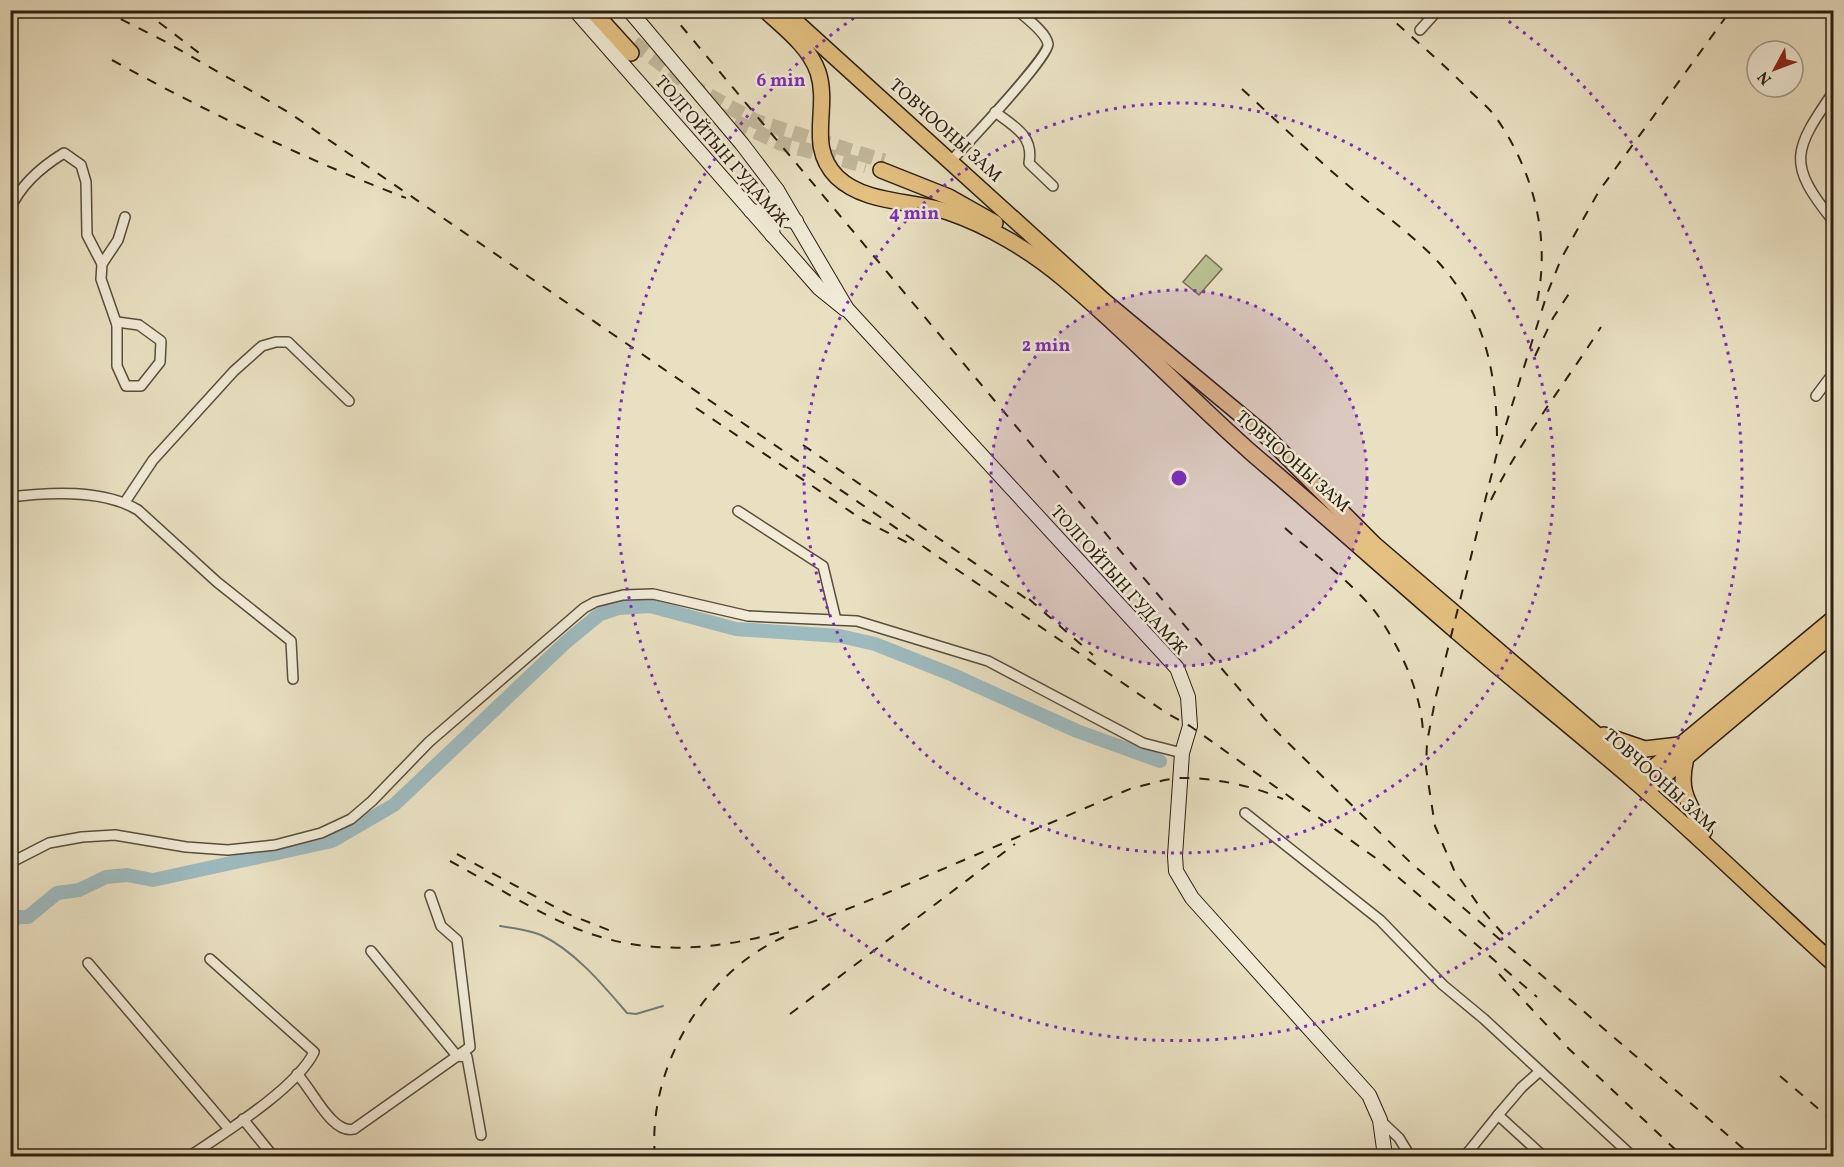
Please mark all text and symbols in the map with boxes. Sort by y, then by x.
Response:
north arrow [1745,39,1805,99]
text: N [1753,66,1777,89]
text: 6 min [756,69,806,94]
street label: ТОЛГОЙТЫН ГУДАМЖ [648,71,794,234]
street label: ТОВЧООНЫ ЗАМ [883,74,1007,189]
text: 4 min [889,202,939,227]
text: 2 min [1022,334,1070,359]
street label: ТОВЧООНЫ ЗАМ [1229,405,1355,519]
centre of rings [1169,468,1189,488]
street label: ТОЛГОЙТЫН ГУДАМЖ [1044,501,1192,662]
street label: ТОВЧООНЫ ЗАМ [1597,724,1721,839]

